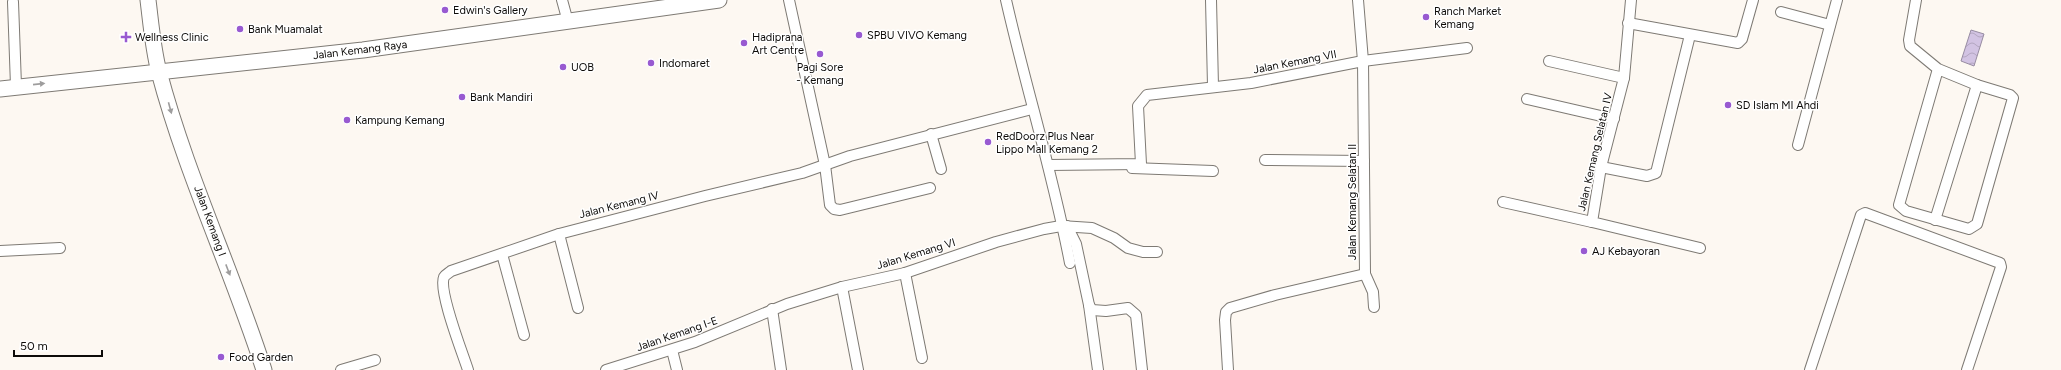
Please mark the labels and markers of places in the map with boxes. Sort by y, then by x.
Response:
place label: Edwin's Gallery [453,4,528,17]
marker: Edwin's Gallery [440,5,450,15]
place label: Ranch Market Kemang [1434,5,1501,31]
marker: Ranch Market Kemang [1421,12,1431,22]
place label: Bank Muamalat [248,23,323,36]
marker: Bank Muamalat [235,24,245,34]
place label: SPBU VIVO Kemang [867,29,967,42]
marker: SPBU VIVO Kemang [854,30,864,40]
marker: Wellness Clinic [120,31,132,43]
place label: Wellness Clinic [135,31,209,44]
place label: Hadiprana Art Centre [752,31,804,57]
marker: Hadiprana Art Centre [739,38,749,48]
marker: Pagi Sore - Kemang [815,49,825,59]
place label: Indomaret [659,57,710,70]
marker: Indomaret [646,58,656,68]
place label: UOB [571,61,594,74]
place label: Pagi Sore - Kemang [796,61,844,87]
marker: UOB [558,62,568,72]
place label: Bank Mandiri [470,91,533,104]
marker: Bank Mandiri [457,92,467,102]
place label: SD Islam MI Ahdi [1736,99,1819,112]
marker: SD Islam MI Ahdi [1723,100,1733,110]
place label: Kampung Kemang [355,114,445,127]
marker: Kampung Kemang [342,115,352,125]
place label: RedDoorz Plus Near Lippo Mall Kemang 2 [996,130,1098,156]
marker: RedDoorz Plus Near Lippo Mall Kemang 2 [983,137,993,147]
place label: AJ Kebayoran [1592,245,1660,258]
marker: AJ Kebayoran [1579,246,1589,256]
place label: Food Garden [229,351,293,364]
marker: Food Garden [216,352,226,362]

